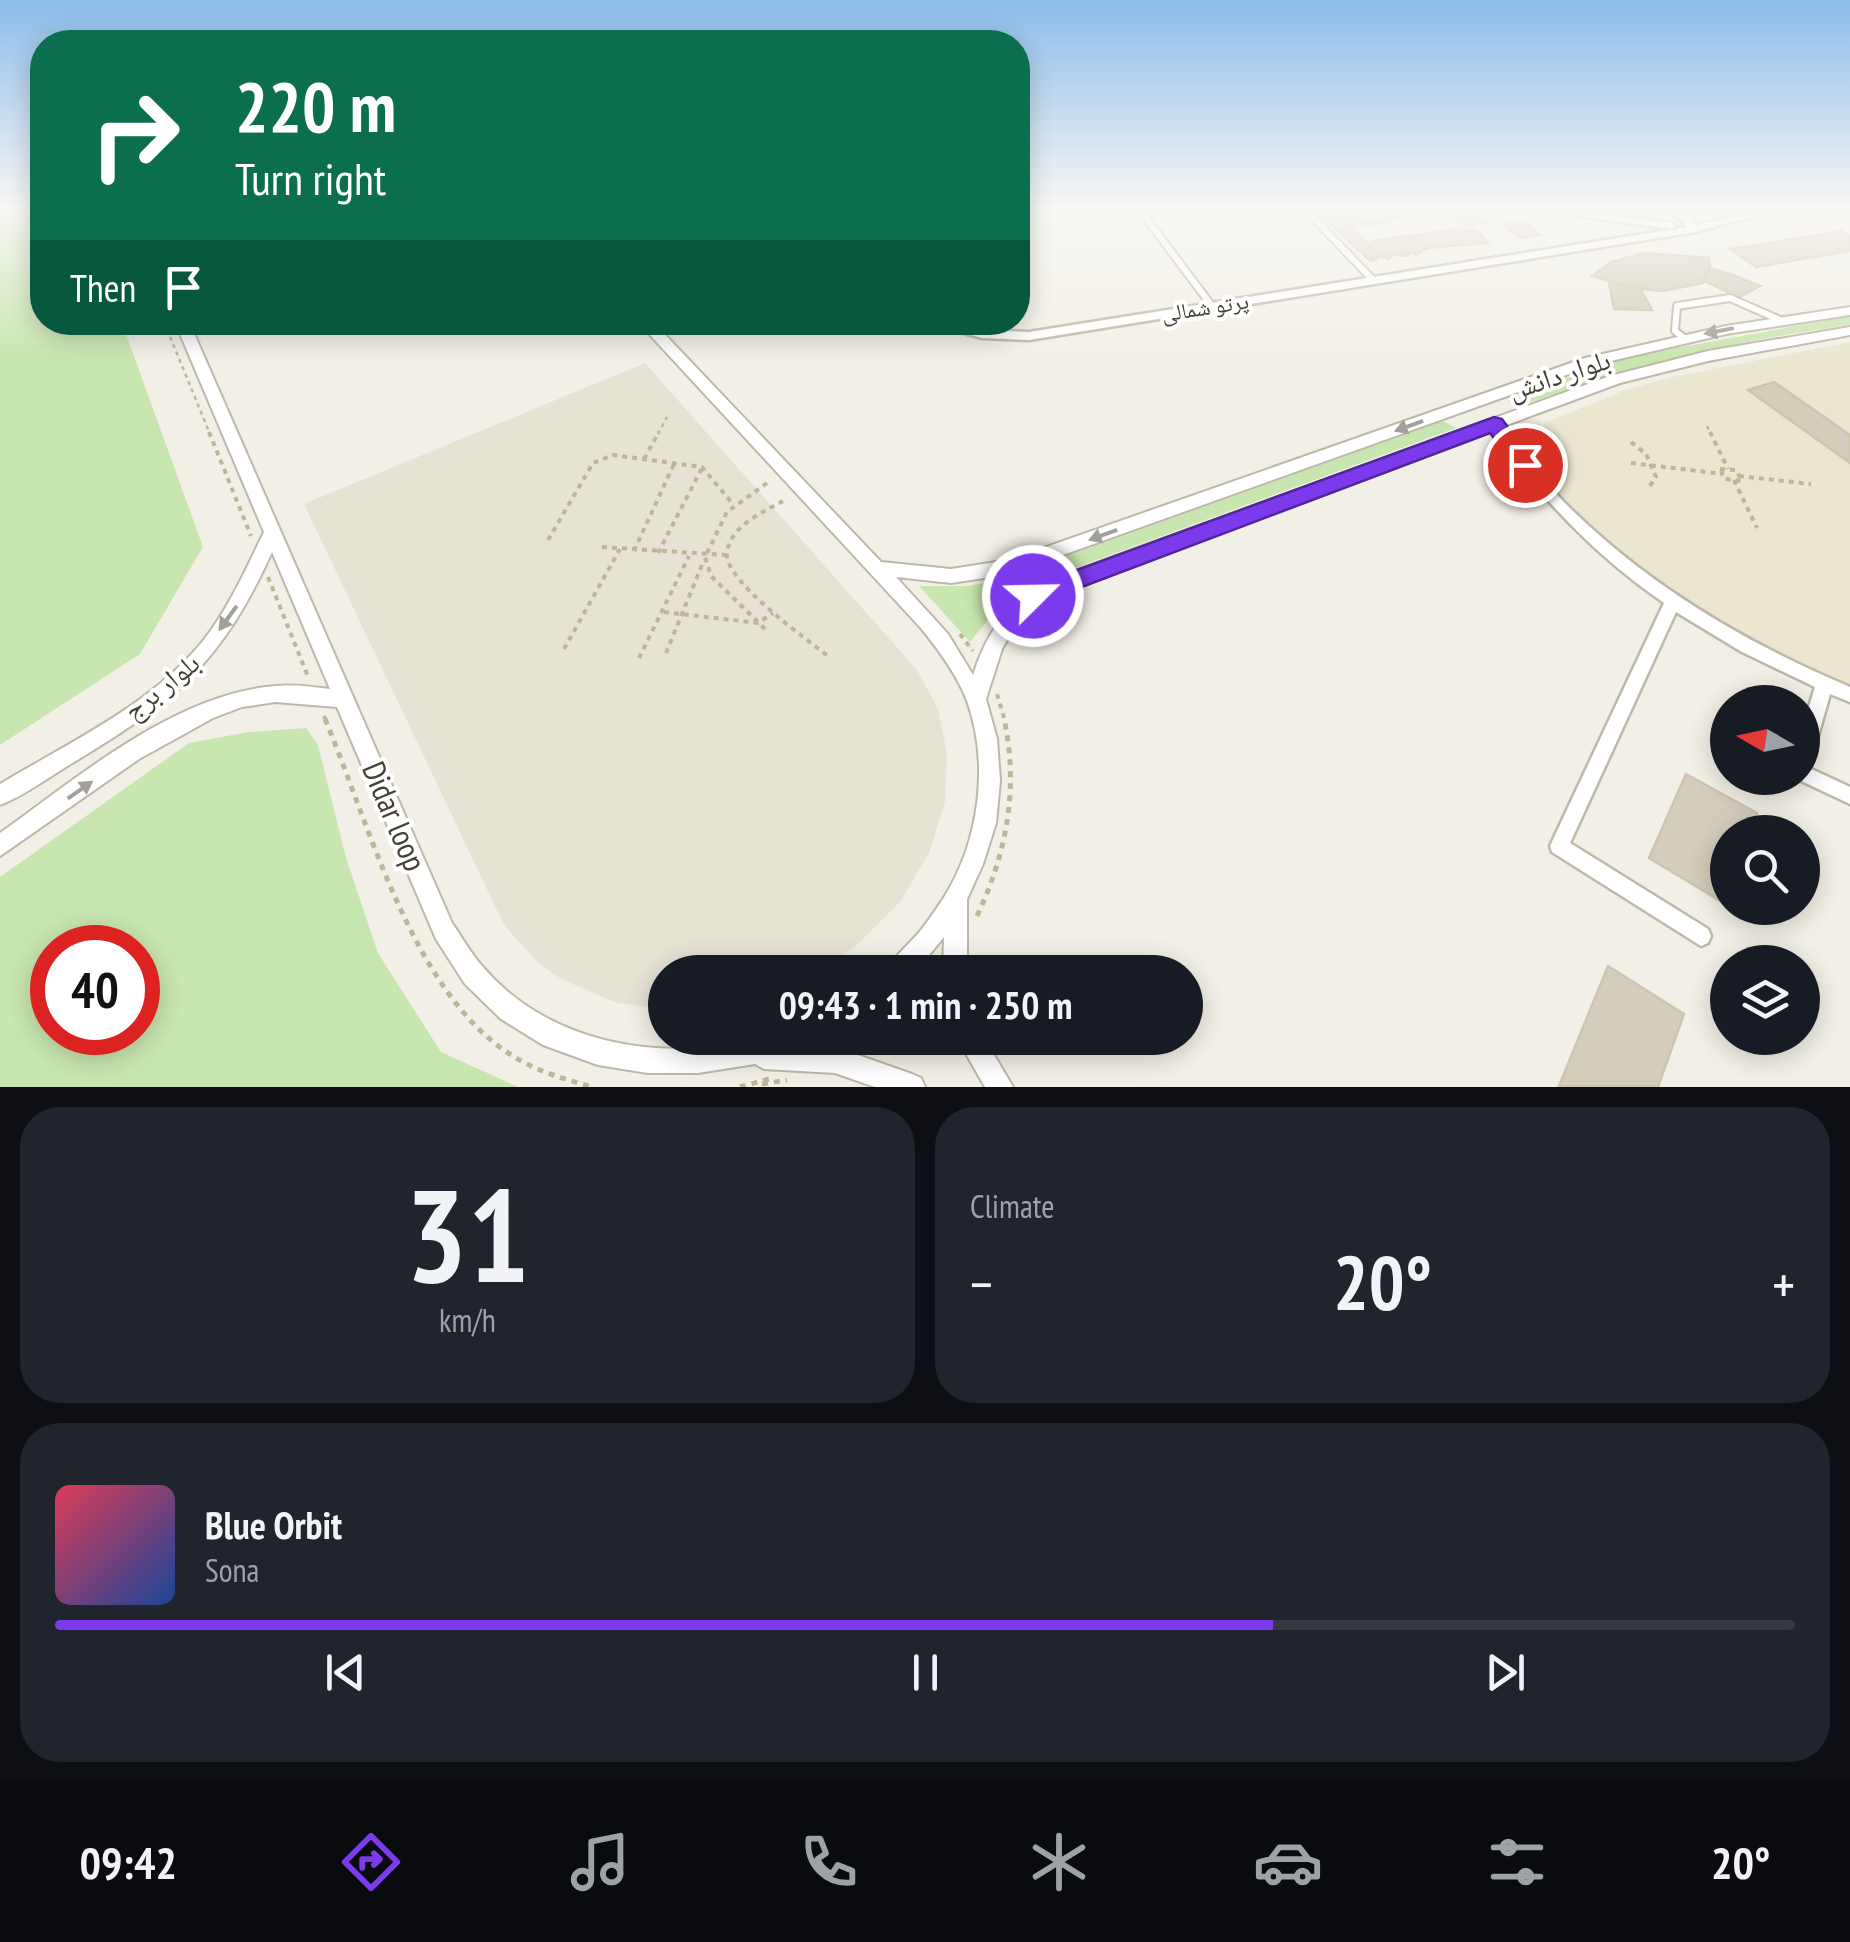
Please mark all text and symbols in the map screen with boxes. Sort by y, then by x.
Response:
text: 220 m [235,61,396,151]
icon: right [70,70,200,200]
text: Turn right [235,149,386,207]
icon: arrive [156,260,211,315]
text: Then [70,263,136,312]
street label: پرتو شمالی [1159,286,1251,328]
one-way arrow [1703,324,1734,339]
street label: بلوار دانش [1503,340,1615,408]
one-way arrow [1393,419,1423,434]
pin [1483,423,1568,508]
icon: arrive [1498,438,1553,493]
one-way arrow [1087,528,1117,543]
position arrow [981,544,1085,648]
one-way arrow [219,605,238,631]
street label: بلوار برج [115,644,207,728]
north arrow [1710,685,1820,795]
map controls [1710,685,1820,1055]
street label: Didar loop [353,755,437,877]
one-way arrow [67,781,93,800]
button: search [1710,815,1820,925]
speed limit sign: 40 [30,925,160,1055]
button: layers [1710,945,1820,1055]
text: 09:43 · 1 min · 250 m [779,980,1072,1029]
text: 31 [405,1150,530,1318]
text: Climate [970,1185,1054,1227]
text: 20° [1333,1234,1432,1331]
text: − [970,1248,993,1319]
text: + [1772,1248,1795,1319]
text: km/h [439,1299,496,1341]
text: Blue Orbit [205,1500,342,1549]
text: Sona [205,1549,259,1591]
icon: previous [318,1645,373,1700]
icon: pause [898,1645,953,1700]
icon: next [1478,1645,1533,1700]
icon: directions [336,1827,406,1897]
icon: music [565,1827,635,1897]
icon: phone [794,1827,864,1897]
icon: climate [1024,1827,1094,1897]
icon: car [1253,1827,1323,1897]
icon: filters [1482,1827,1552,1897]
text: 09:42 [80,1833,177,1891]
text: 20° [1711,1833,1770,1891]

